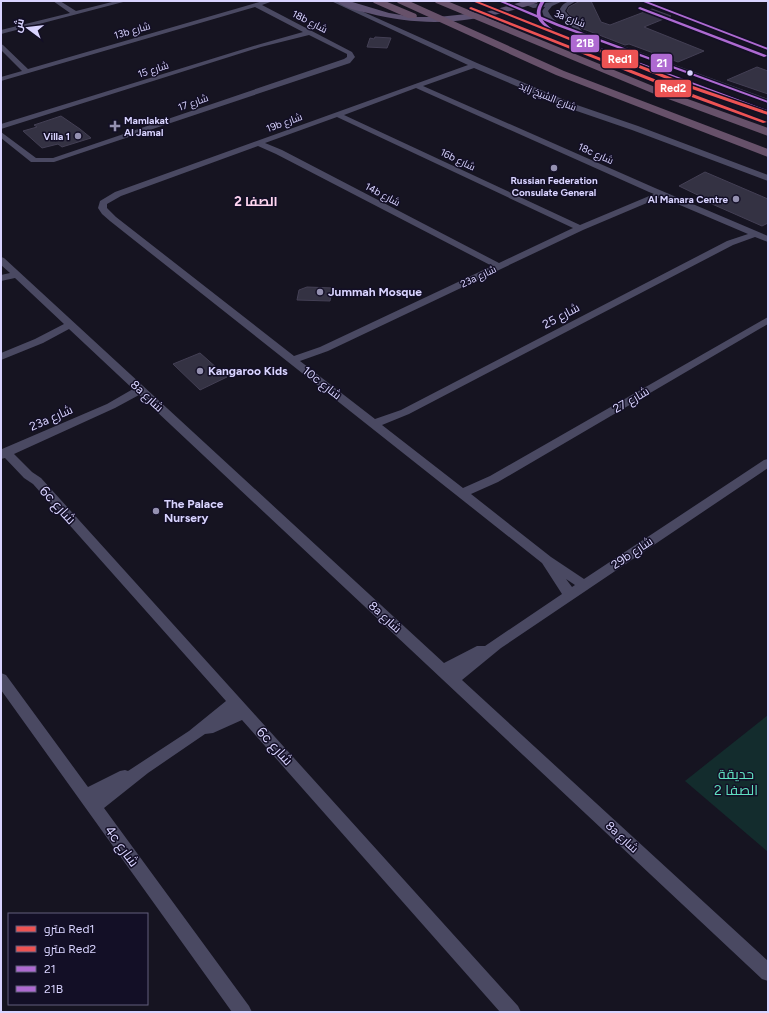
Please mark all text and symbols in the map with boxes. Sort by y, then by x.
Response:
street label: 18b شارع [290,7,330,36]
street label: 3a شارع [552,7,587,30]
north arrow [8,8,48,48]
text: ش [11,17,27,34]
street label: 13b شارع [112,19,152,42]
line badge: 21B [570,34,600,53]
text: 21B [576,37,594,50]
line badge: Red1 [601,49,639,69]
text: Red1 [608,53,632,66]
line badge: 21 [650,53,673,73]
text: 21 [656,57,668,70]
street label: شارع 15 [136,58,170,81]
unlabelled marker [685,68,695,78]
street label: شارع الشيخ زايد [517,79,578,114]
line badge: Red2 [654,79,692,98]
text: Red2 [660,82,686,95]
street label: شارع 17 [176,91,210,114]
street label: 19b شارع [264,110,304,135]
place label: Mamlakat Al Jamal [124,114,169,139]
marker: Mamlakat Al Jamal [109,120,121,132]
place label: Villa 1 [43,130,70,143]
marker: Villa 1 [73,131,83,141]
street label: 18c شارع [576,140,616,167]
street label: 16b شارع [438,145,477,174]
marker: Russian Federation Consulate General [549,163,559,173]
place label: Russian Federation Consulate General [510,174,598,199]
street label: 14b شارع [363,180,403,209]
place label: Al Manara Centre [648,193,728,206]
district label: الصفا 2 [234,194,278,209]
marker: Al Manara Centre [731,194,741,204]
street label: 23a شارع [458,263,498,290]
place label: Jummah Mosque [328,285,422,299]
marker: Jummah Mosque [315,287,325,297]
street label: شارع 25 [540,300,582,332]
place label: Kangaroo Kids [208,364,288,378]
street label: 10c شارع [299,364,344,403]
marker: Kangaroo Kids [195,366,205,376]
street label: 8a شارع [127,377,166,415]
street label: شارع 27 [610,384,652,417]
street label: 23a شارع [27,402,75,435]
street label: 6c شارع [36,483,79,528]
place label: The Palace Nursery [164,497,224,525]
marker: The Palace Nursery [151,506,161,516]
street label: 29b شارع [609,534,656,573]
street label: 8a شارع [365,598,404,636]
street label: 6c شارع [253,724,296,769]
park label: حديقة الصفا 2 [714,766,758,799]
street label: 8a شارع [602,818,641,856]
street label: 4c شارع [101,822,142,870]
legend [8,913,148,1005]
text: مترو Red1 [44,922,94,936]
text: مترو Red2 [44,942,96,956]
text: 21 [44,962,56,976]
text: 21B [44,982,63,996]

